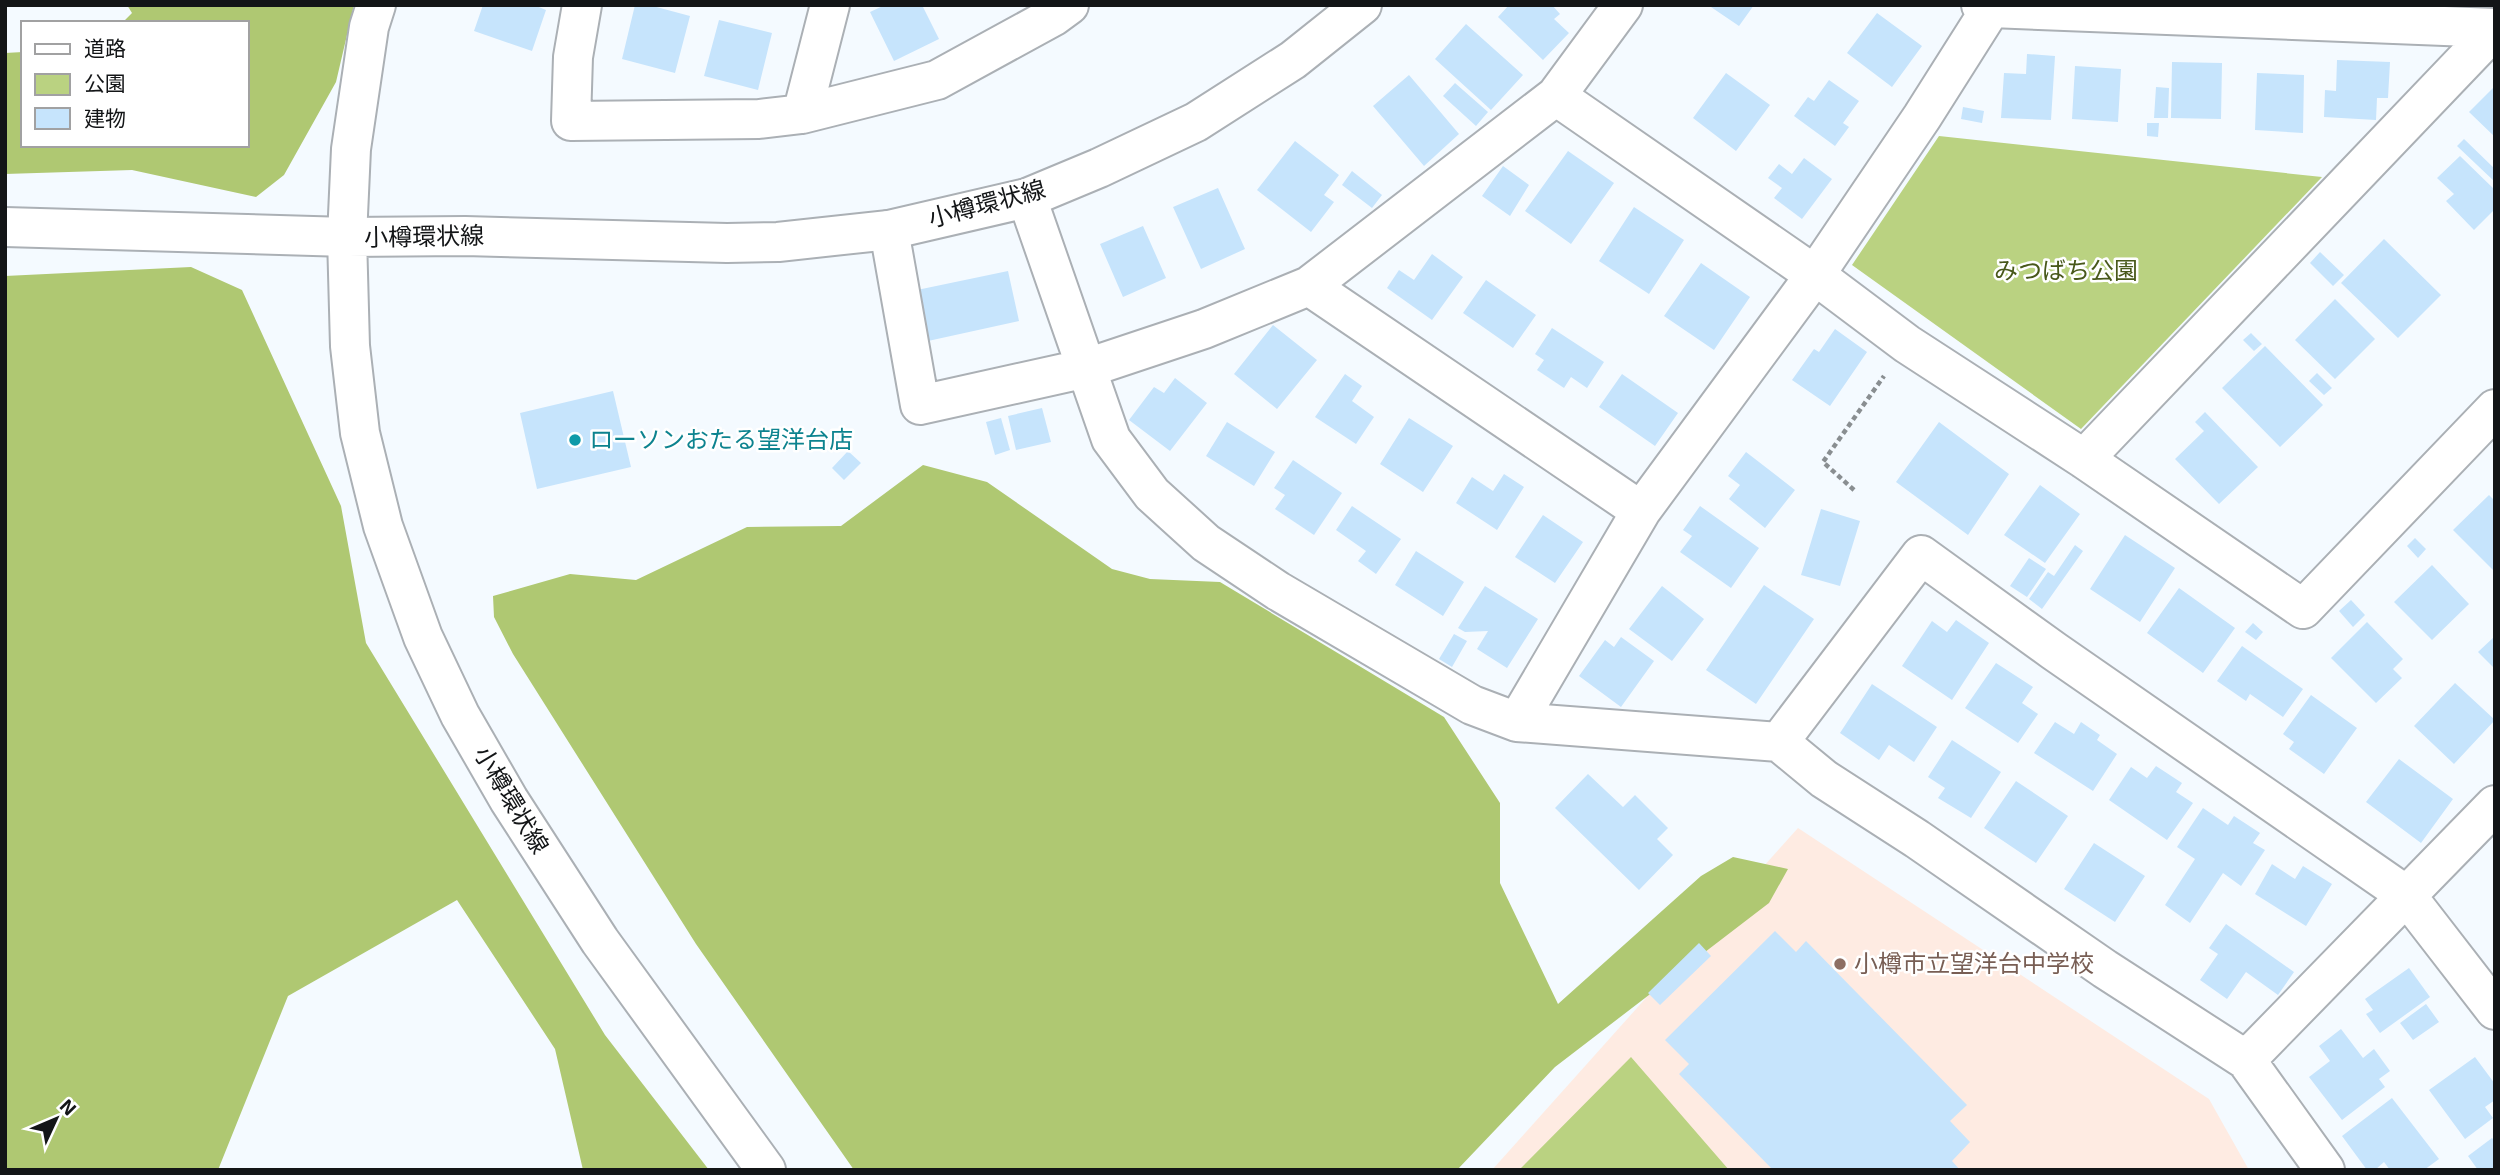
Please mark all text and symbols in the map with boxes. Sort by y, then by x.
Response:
legend [21,21,248,147]
text: 道路 [84,35,126,60]
text: 公園 [84,70,126,95]
text: 建物 [84,105,126,130]
street label: 小樽環状線 [925,173,1048,232]
street label: 小樽環状線 [364,220,484,251]
park label: みつばち公園 [1994,255,2138,284]
place label: ローソンおたる望洋台店 [589,424,853,453]
marker: ローソンおたる望洋台店 [567,432,583,448]
street label: 小樽環状線 [469,740,556,858]
place label: 小樽市立望洋台中学校 [1854,948,2094,977]
marker: 小樽市立望洋台中学校 [1832,956,1848,972]
north arrow [21,1084,91,1154]
text: N [56,1094,82,1120]

